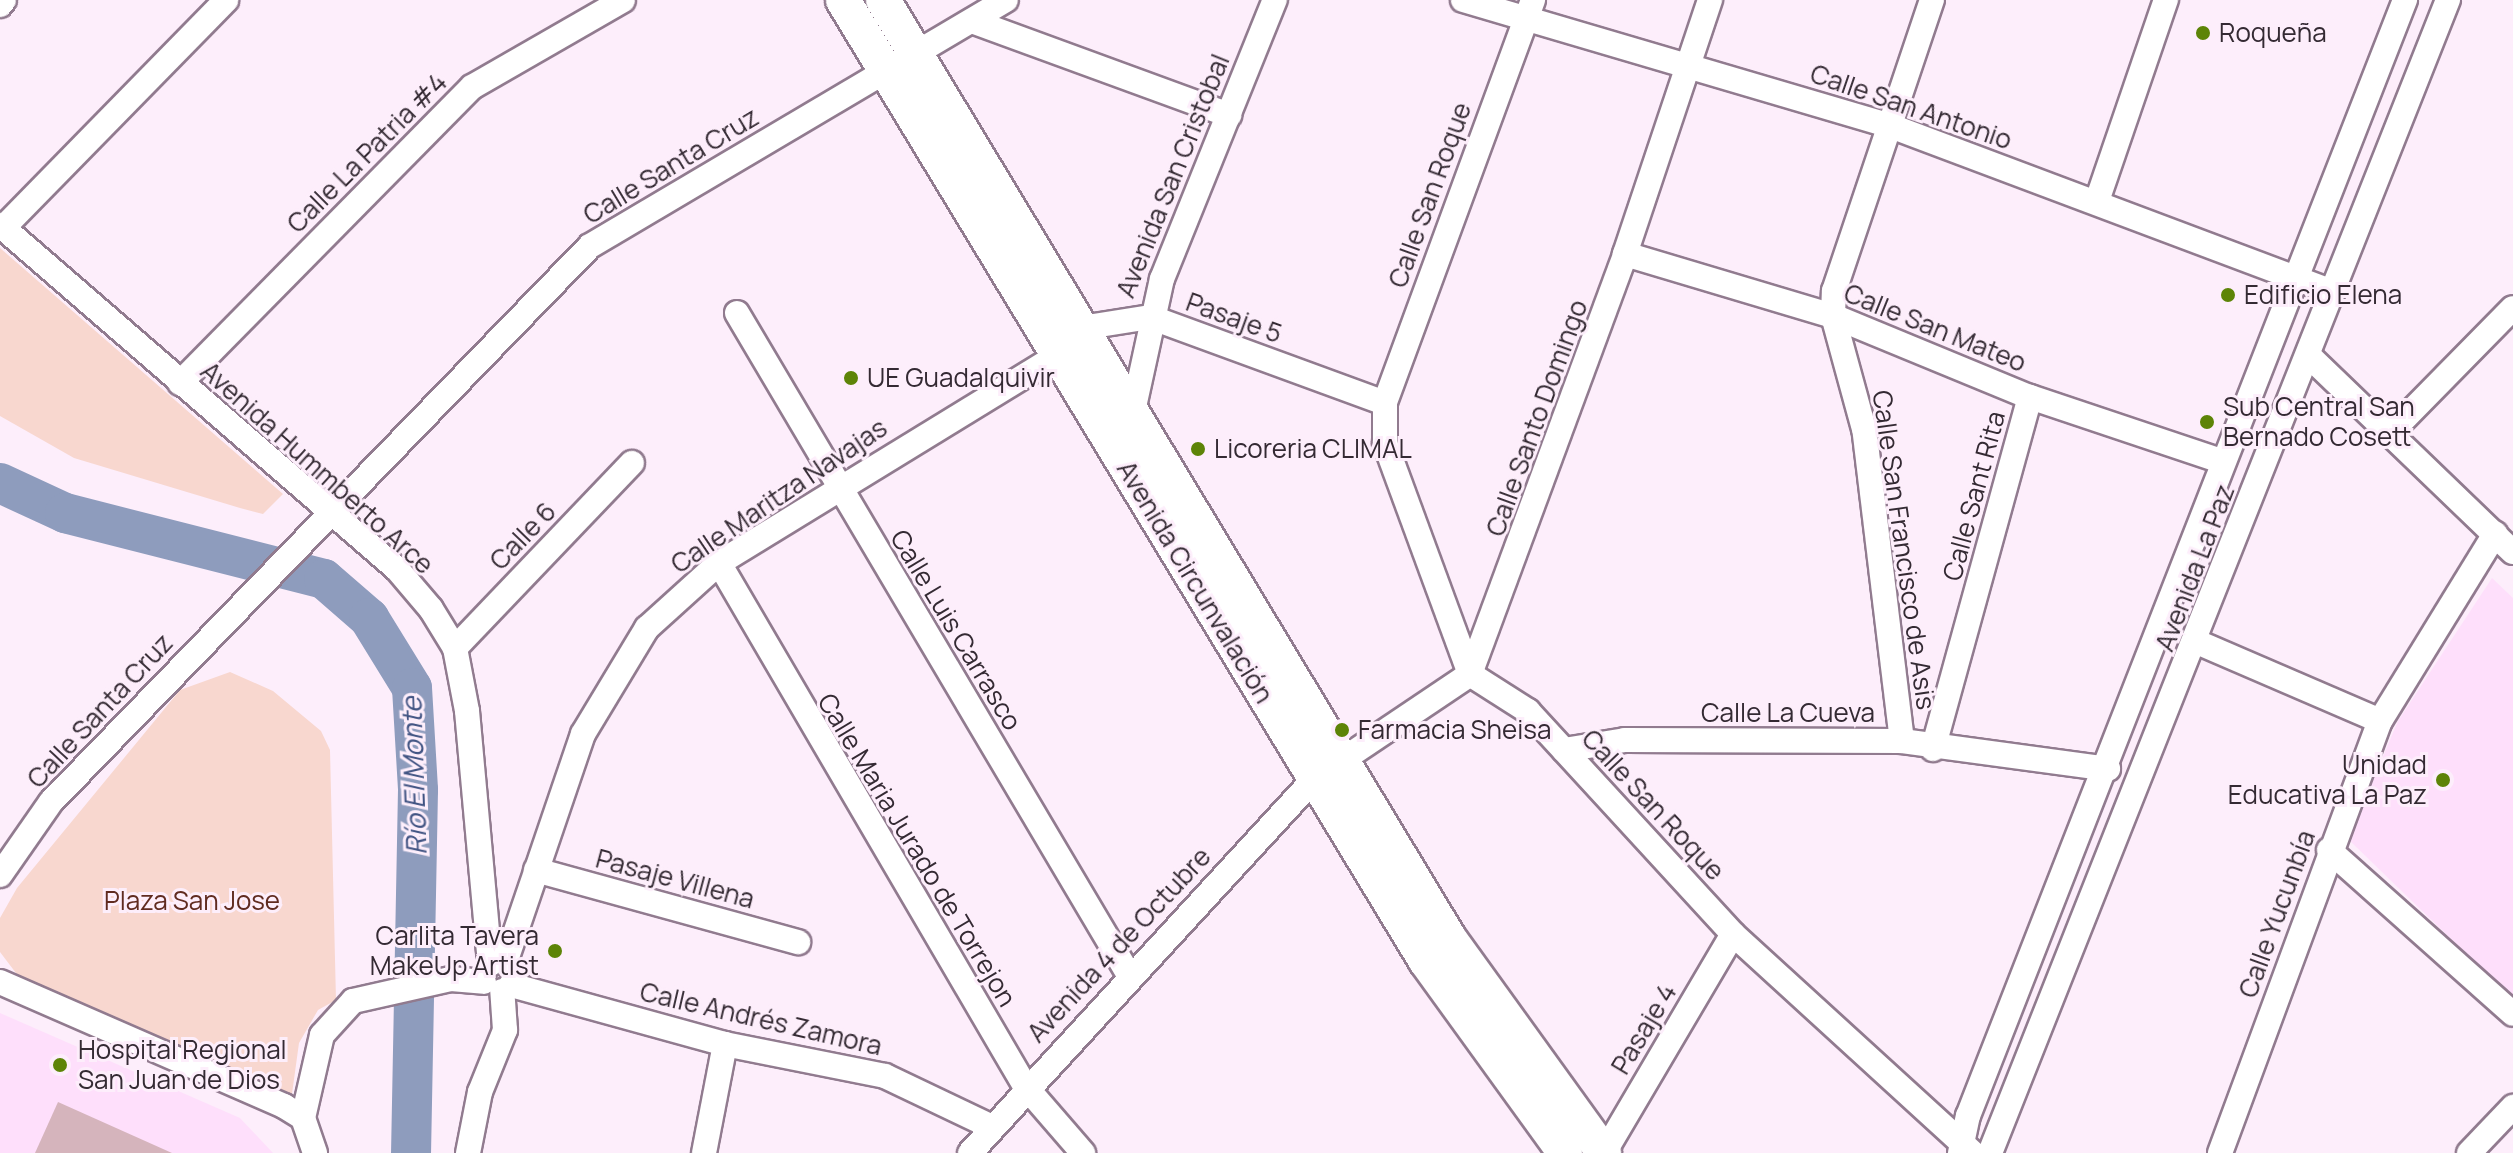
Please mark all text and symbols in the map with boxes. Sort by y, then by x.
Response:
place label: Roqueña [2219,17,2327,49]
marker: Roqueña [2194,24,2212,42]
street label: Avenida San Cristobal [1110,50,1236,302]
street label: Calle San Antonio [1806,58,2016,156]
street label: Calle La Patria #4 [281,67,453,239]
street label: Calle San Roque [1382,98,1478,292]
street label: Calle Santa Cruz [578,101,764,231]
street label: Calle San Mateo [1839,277,2031,379]
place label: Edificio Elena [2244,279,2402,311]
street label: Pasaje 5 [1182,286,1286,350]
marker: Edificio Elena [2219,286,2237,304]
street label: Calle Santo Domingo [1480,296,1594,540]
street label: Avenida Hummberto Arce [194,355,440,581]
place label: UE Guadalquivir [867,362,1055,394]
marker: UE Guadalquivir [842,369,860,387]
street label: Calle San Francisco de Asis [1866,388,1942,712]
place label: Sub Central San Bernado Cosett [2223,391,2415,452]
street label: Calle Sant Rita [1936,408,2012,584]
street label: Calle Maritza Navajas [665,412,893,580]
marker: Sub Central San Bernado Cosett [2198,413,2216,431]
place label: Licoreria CLIMAL [1214,433,1412,465]
marker: Licoreria CLIMAL [1189,440,1207,458]
street label: Avenida Circunvalación [1110,455,1280,709]
street label: Avenida La Paz [2149,480,2241,656]
street label: Calle 6 [483,496,563,576]
street label: Calle Luis Carrasco [884,524,1028,736]
street label: Calle Santa Cruz [21,628,179,794]
street label: Calle Maria Jurado de Torrejon [811,688,1023,1012]
water label: Río El Monte [393,696,433,856]
street label: Calle La Cueva [1701,697,1875,729]
place label: Farmacia Sheisa [1358,714,1551,746]
marker: Farmacia Sheisa [1333,721,1351,739]
street label: Calle San Roque [1575,723,1731,887]
place label: Unidad Educativa La Paz [2228,749,2427,810]
marker: Unidad Educativa La Paz [2434,771,2452,789]
street label: Calle Yucunbía [2232,826,2322,1002]
street label: Avenida 4 de Octubre [1021,841,1217,1049]
street label: Pasaje Villena [592,843,758,915]
park label: Plaza San Jose [104,885,280,917]
place label: Carlita Tavera MakeUp Artist [370,920,539,982]
marker: Carlita Tavera MakeUp Artist [546,942,564,960]
street label: Calle Andrés Zamora [637,976,885,1062]
street label: Pasaje 4 [1605,978,1683,1080]
place label: Hospital Regional San Juan de Dios [78,1034,287,1096]
marker: Hospital Regional San Juan de Dios [49,1054,71,1076]

